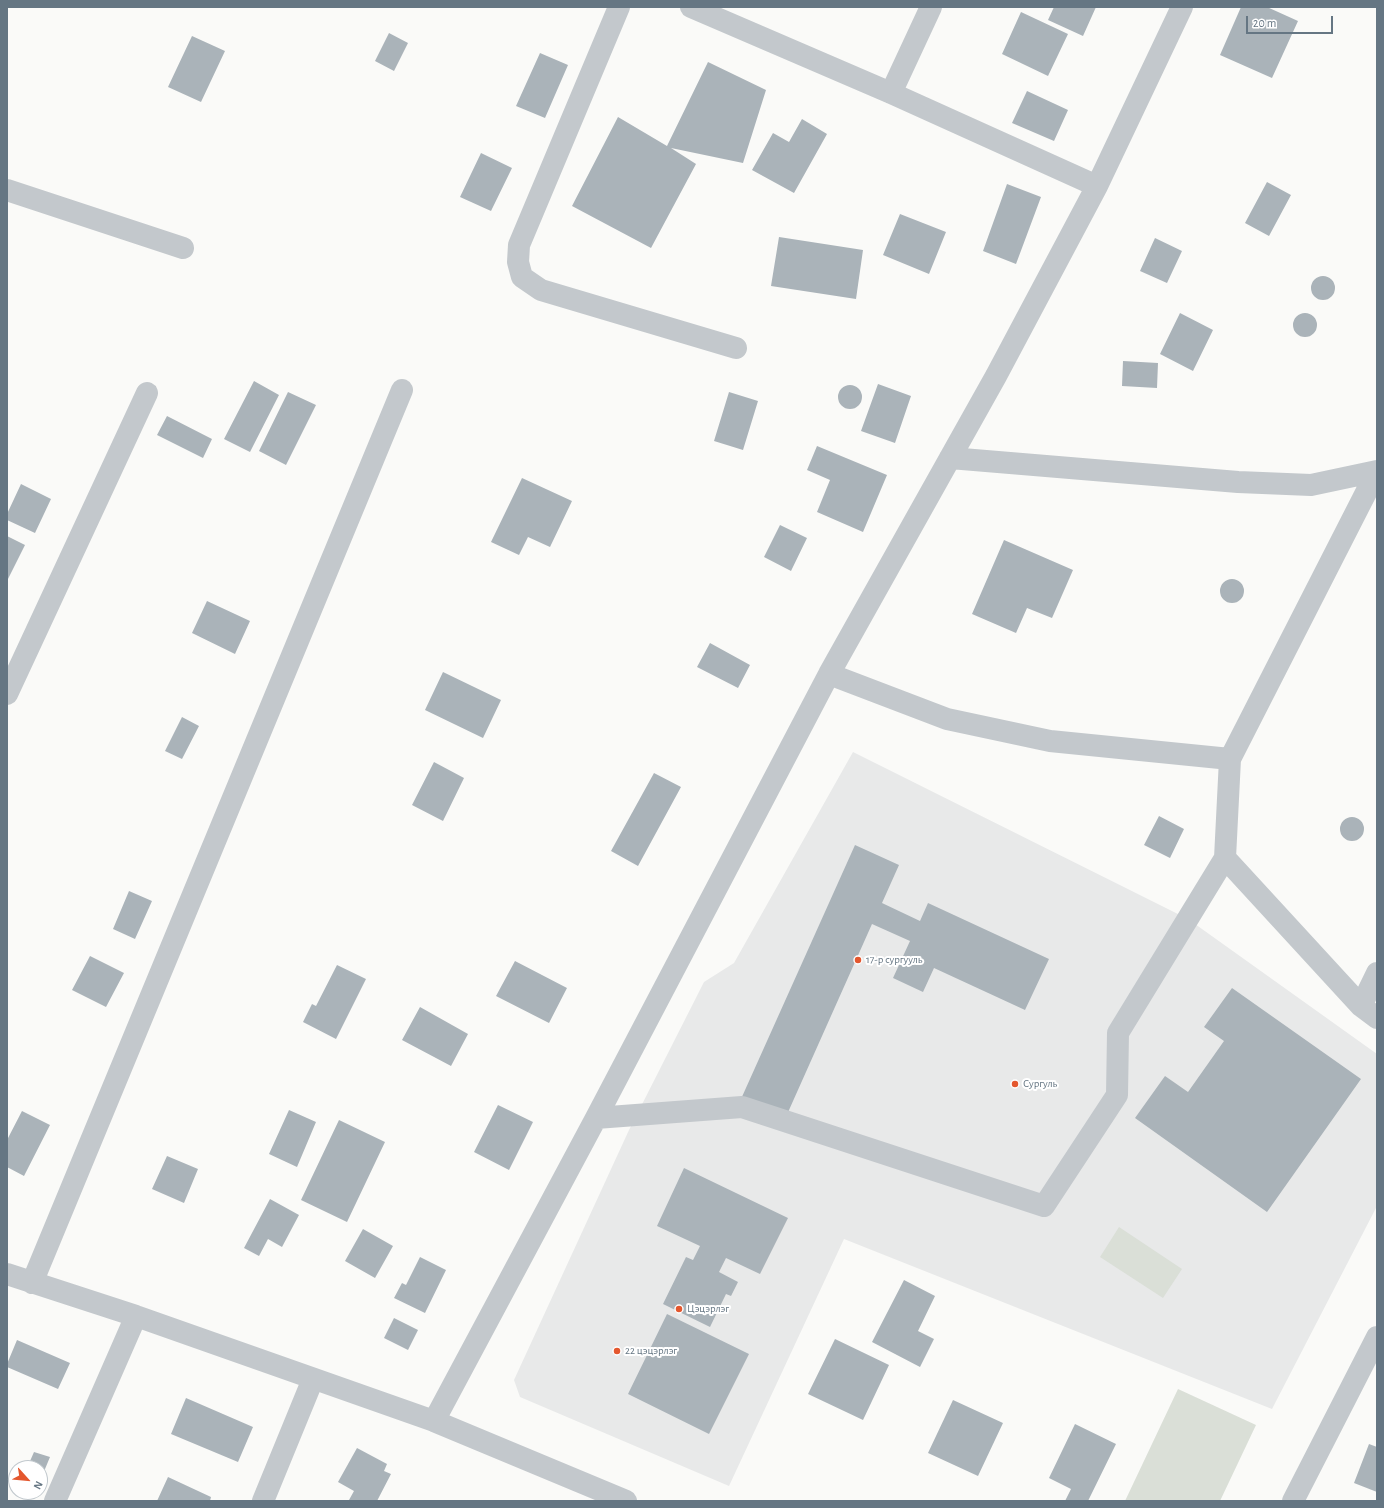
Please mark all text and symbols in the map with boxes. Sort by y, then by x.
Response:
scale bar [1248,8,1335,34]
text: 20 m [1253,17,1276,29]
place label: 17-р сургууль [866,953,922,967]
marker: 17-р сургууль [853,955,863,965]
place label: Сургуль [1023,1077,1057,1091]
marker: Сургуль [1010,1079,1020,1089]
place label: Цэцэрлэг [687,1302,729,1316]
marker: Цэцэрлэг [674,1304,684,1314]
place label: 22 цэцэрлэг [625,1344,677,1358]
marker: 22 цэцэрлэг [612,1346,622,1356]
north arrow [8,1460,48,1500]
text: N [32,1479,45,1491]

